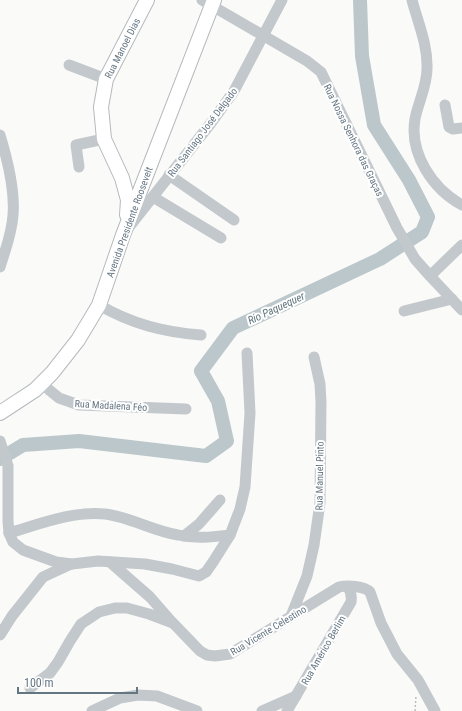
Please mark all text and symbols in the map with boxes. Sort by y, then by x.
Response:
street label: Rua Manoel Dias [103,16,143,80]
street label: Rua Nossa Senhora das Graças [322,82,386,198]
street label: Rua Santiago José Delgado [165,86,239,179]
street label: Avenida Presidente Roosevelt [104,165,155,279]
water label: Rio Paquequer [246,289,307,327]
street label: Rua Madalena Féo [74,398,148,413]
street label: Rua Manuel Pinto [313,441,326,511]
street label: Rua Vicente Celestino [228,604,308,657]
street label: Rua Américo Berlim [299,614,348,687]
scale bar [18,669,137,695]
text: 100 m [24,676,54,690]

